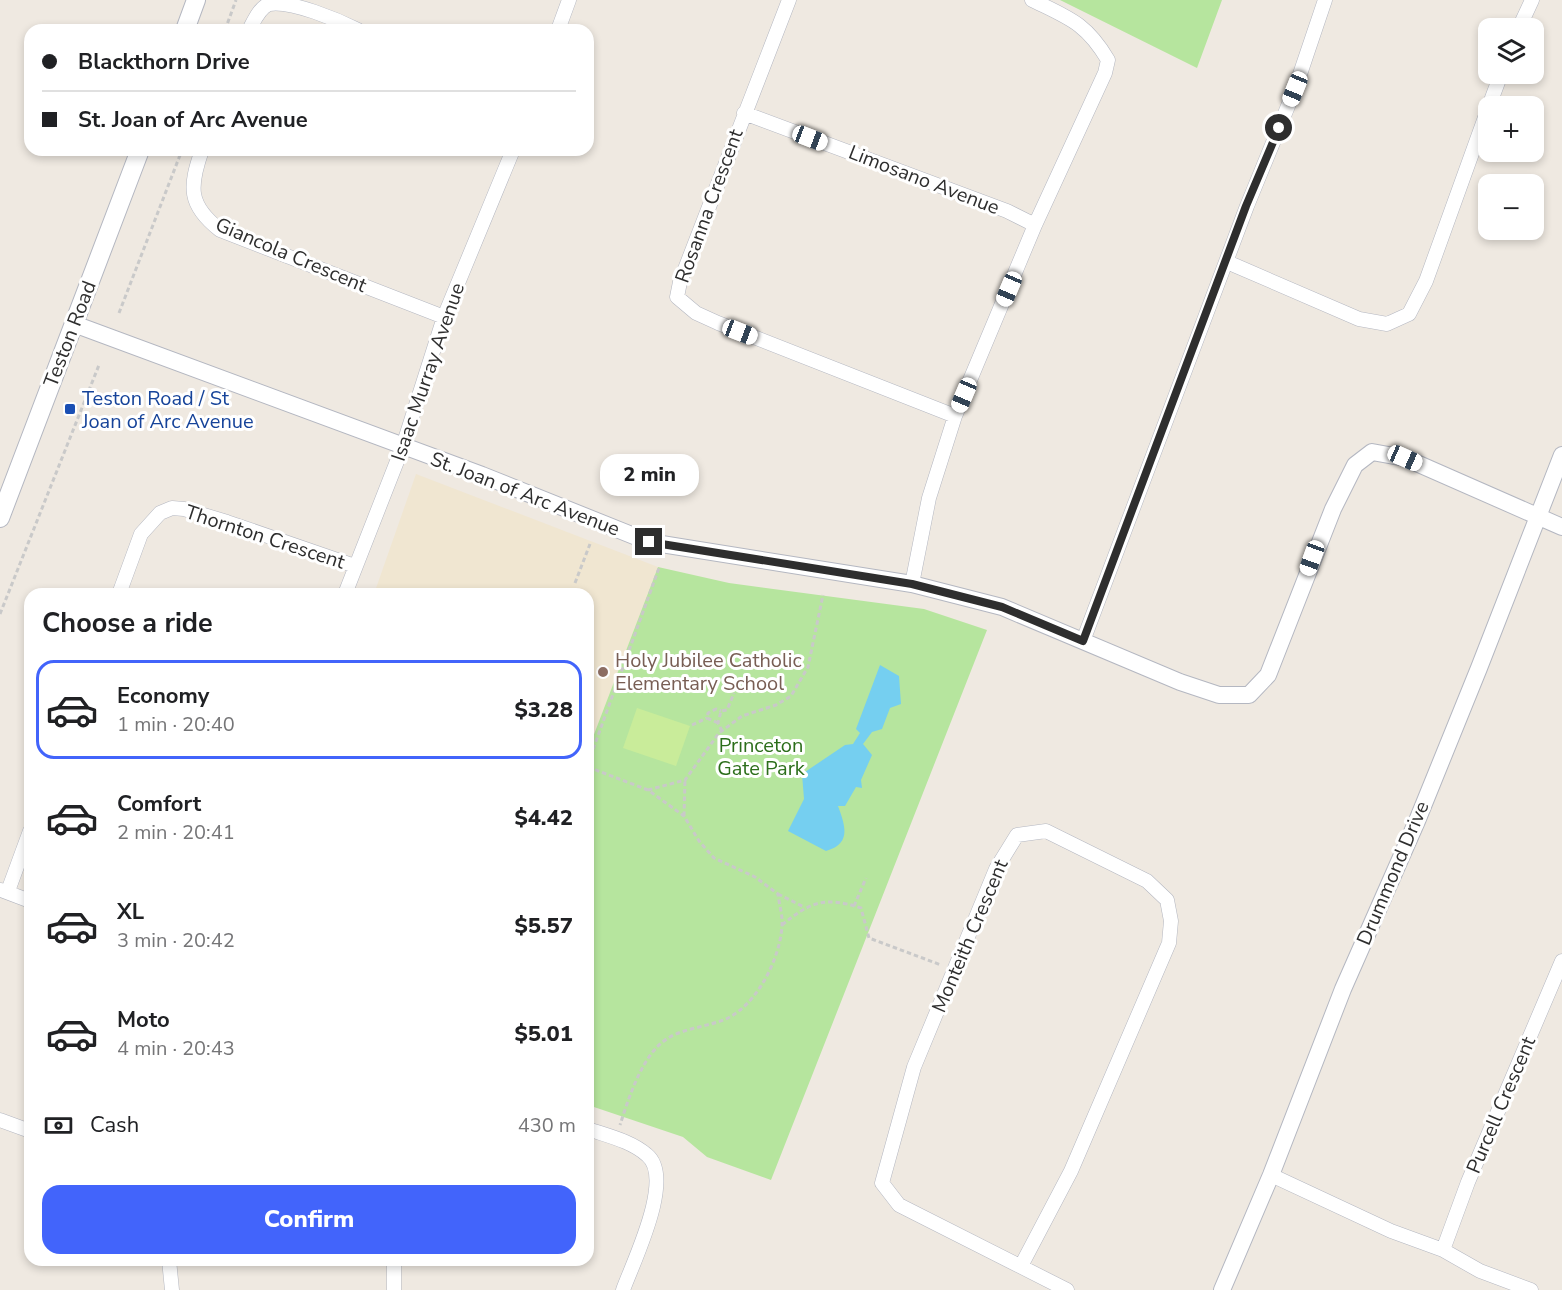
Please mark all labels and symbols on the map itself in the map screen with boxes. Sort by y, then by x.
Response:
car [1280,69,1310,109]
route start [1265,114,1292,141]
car [790,123,830,153]
street label: Rosanna Crescent [669,124,750,287]
street label: Limosano Avenue [845,139,1003,221]
street label: Giancola Crescent [211,211,372,299]
car [994,269,1024,309]
street label: Teston Road [37,277,103,391]
street label: Isaac Murray Avenue [385,279,471,465]
car [720,317,760,347]
car [949,375,979,415]
place label: Teston Road / St Joan of Arc Avenue [81,385,254,435]
marker: Teston Road / St Joan of Arc Avenue [63,402,77,416]
car [1385,442,1425,474]
street label: St. Joan of Arc Avenue [426,445,624,543]
callout: 2 min [600,455,698,497]
street label: Thornton Crescent [182,498,349,576]
route end [635,528,662,555]
car [1297,538,1327,578]
place label: Holy Jubilee Catholic Elementary School [615,647,802,697]
marker: Holy Jubilee Catholic Elementary School [596,665,610,679]
park label: Princeton Gate Park [717,732,806,782]
street label: Drummond Drive [1350,797,1436,949]
street label: Monteith Crescent [926,854,1015,1017]
street label: Purcell Crescent [1460,1031,1542,1178]

